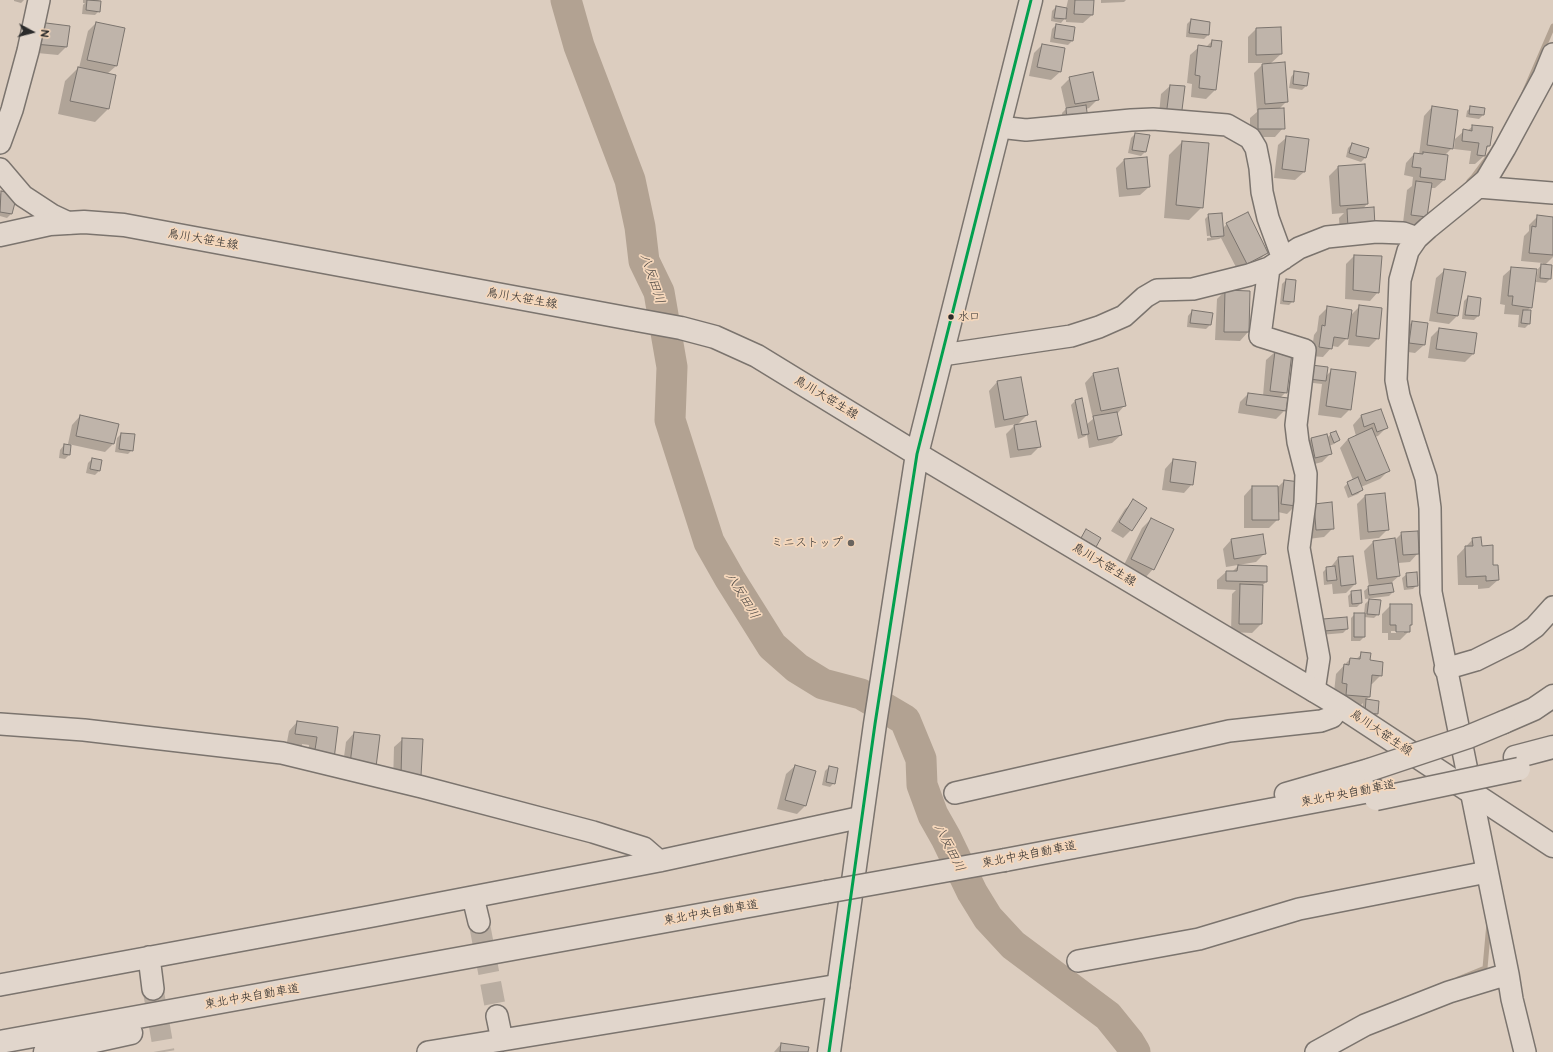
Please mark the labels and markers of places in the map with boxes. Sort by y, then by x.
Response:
place label: 水口 [958,310,980,324]
marker: 水口 [946,312,956,322]
place label: ミニストップ [771,536,843,550]
marker: ミニストップ [846,538,856,548]

